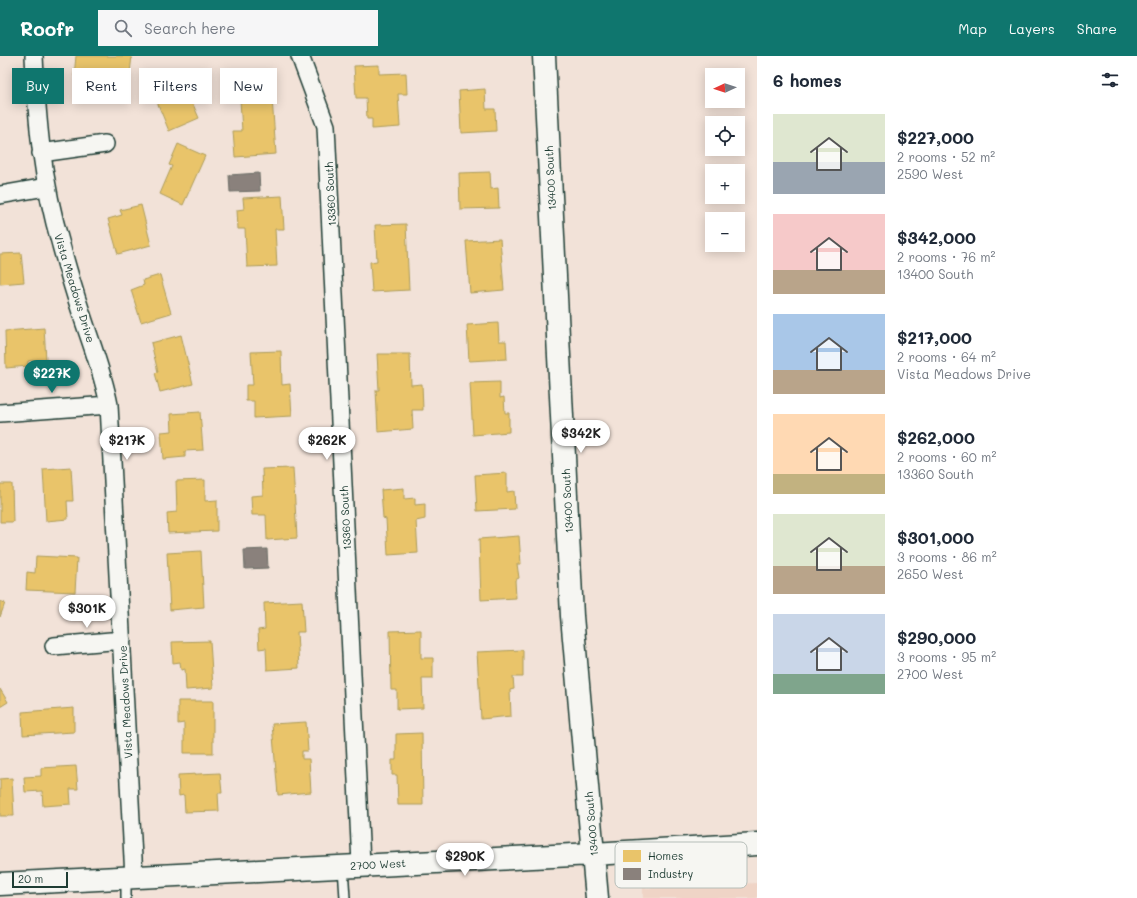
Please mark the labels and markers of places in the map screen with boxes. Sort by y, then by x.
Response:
pin: $227K [24,360,80,394]
pin: $342K [553,420,609,454]
pin: $217K [99,427,155,461]
pin: $262K [299,427,355,461]
pin: $301K [59,595,115,629]
pin: $290K [437,843,493,877]

